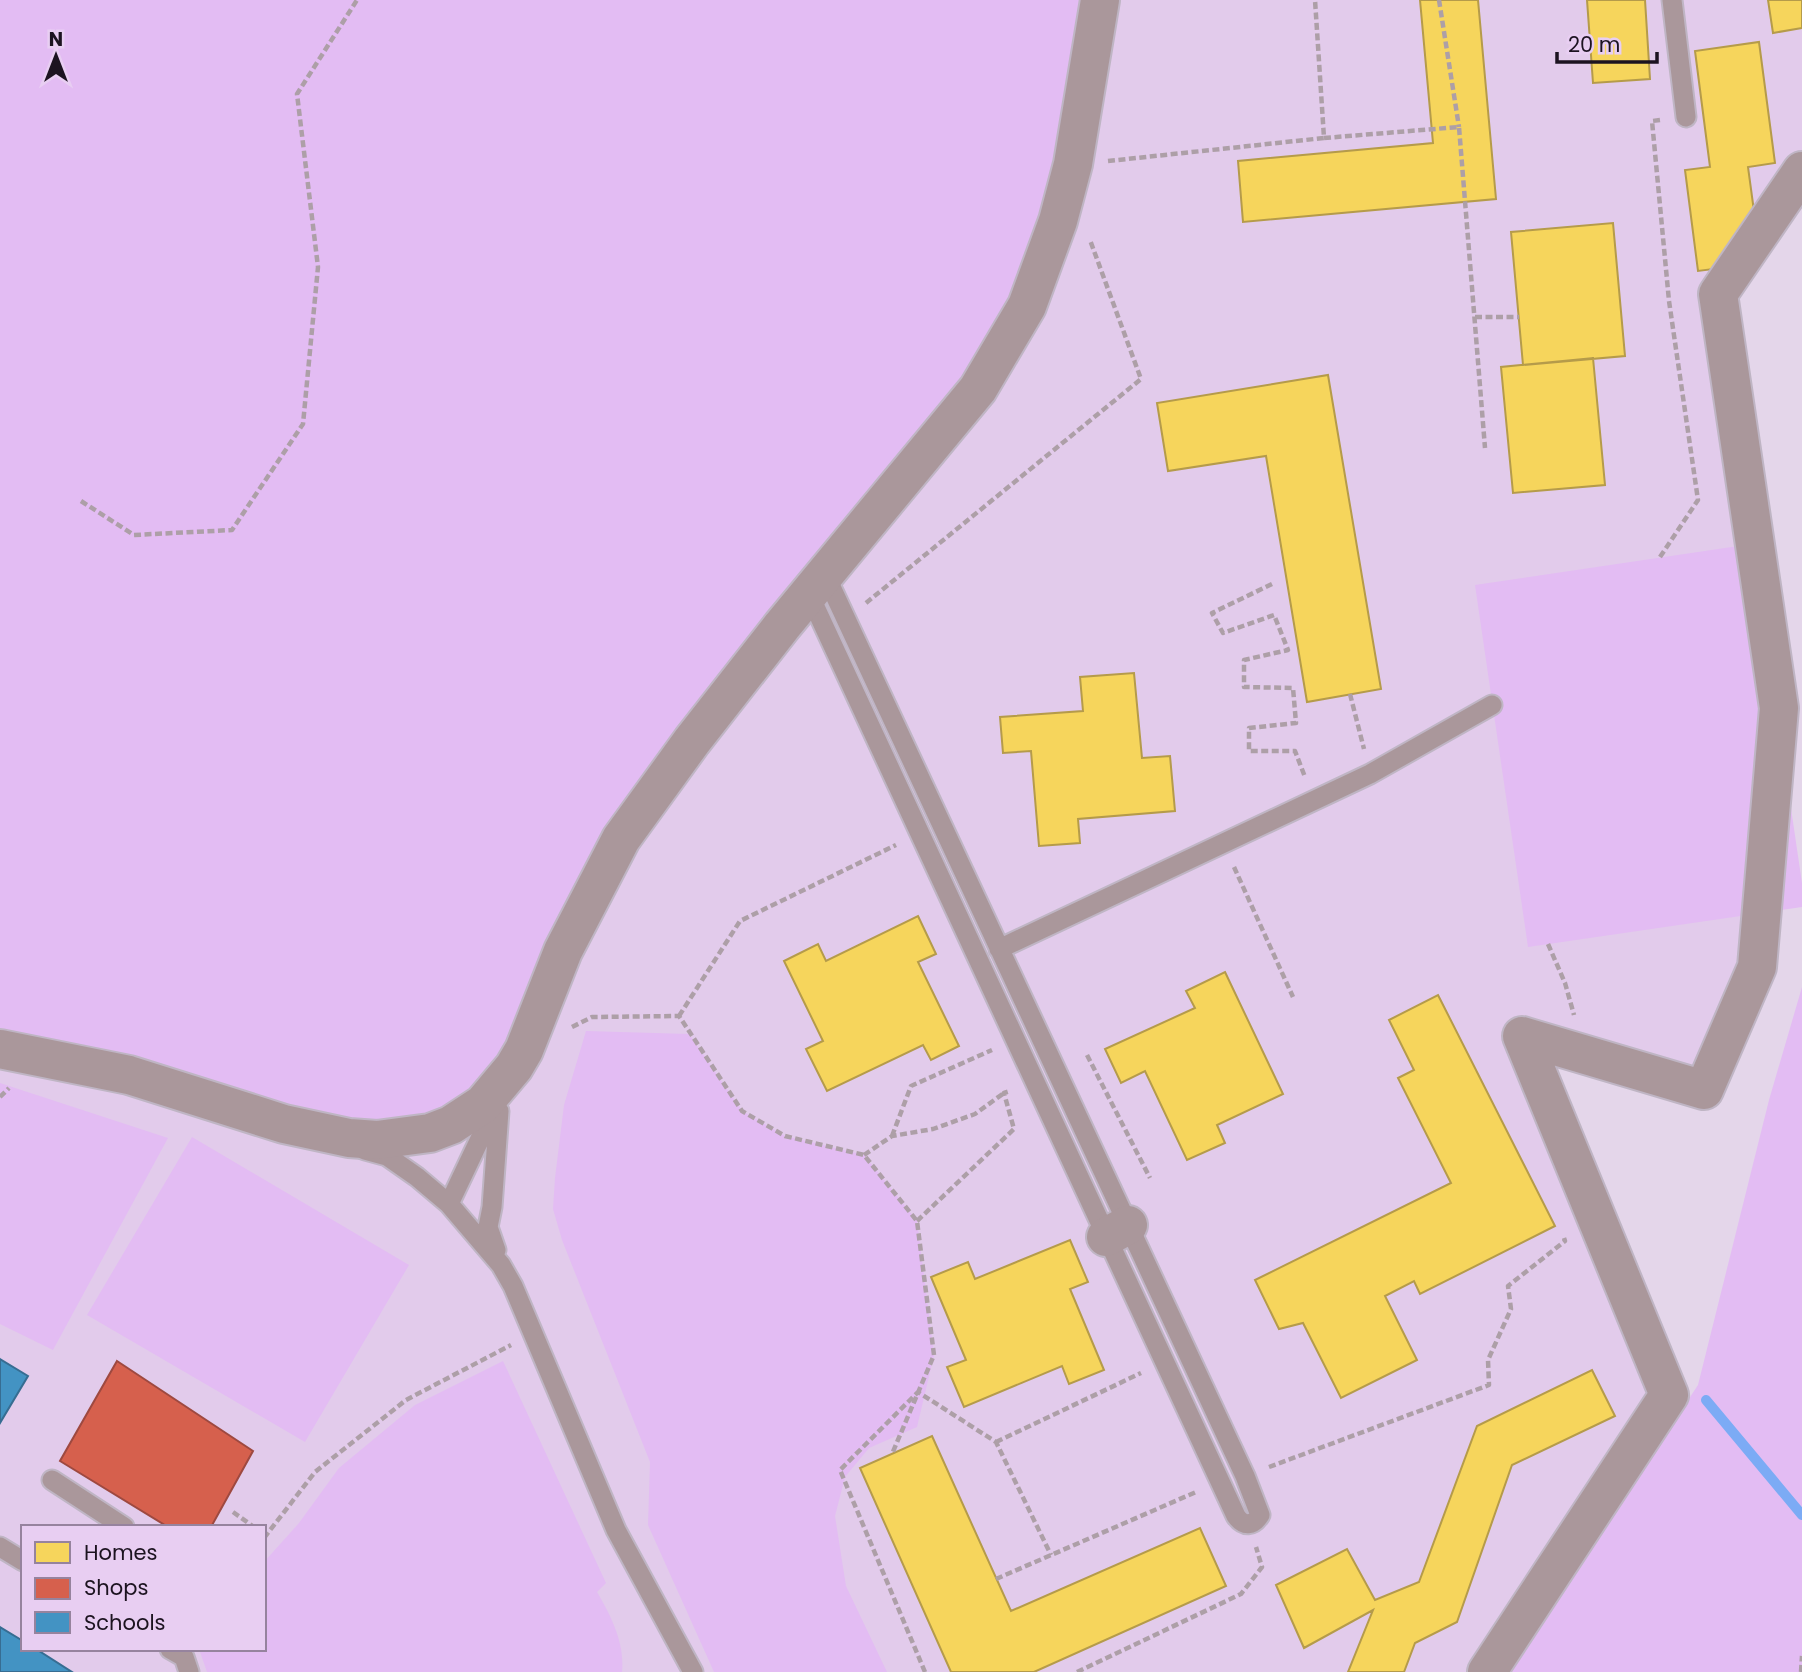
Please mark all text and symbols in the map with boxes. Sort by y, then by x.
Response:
north arrow [21,21,91,91]
scale bar [1557,21,1657,65]
text: N [49,26,63,53]
text: 20 m [1568,30,1621,59]
legend [21,1525,266,1651]
text: Homes [84,1538,158,1567]
text: Shops [84,1573,148,1602]
text: Schools [84,1608,166,1637]

